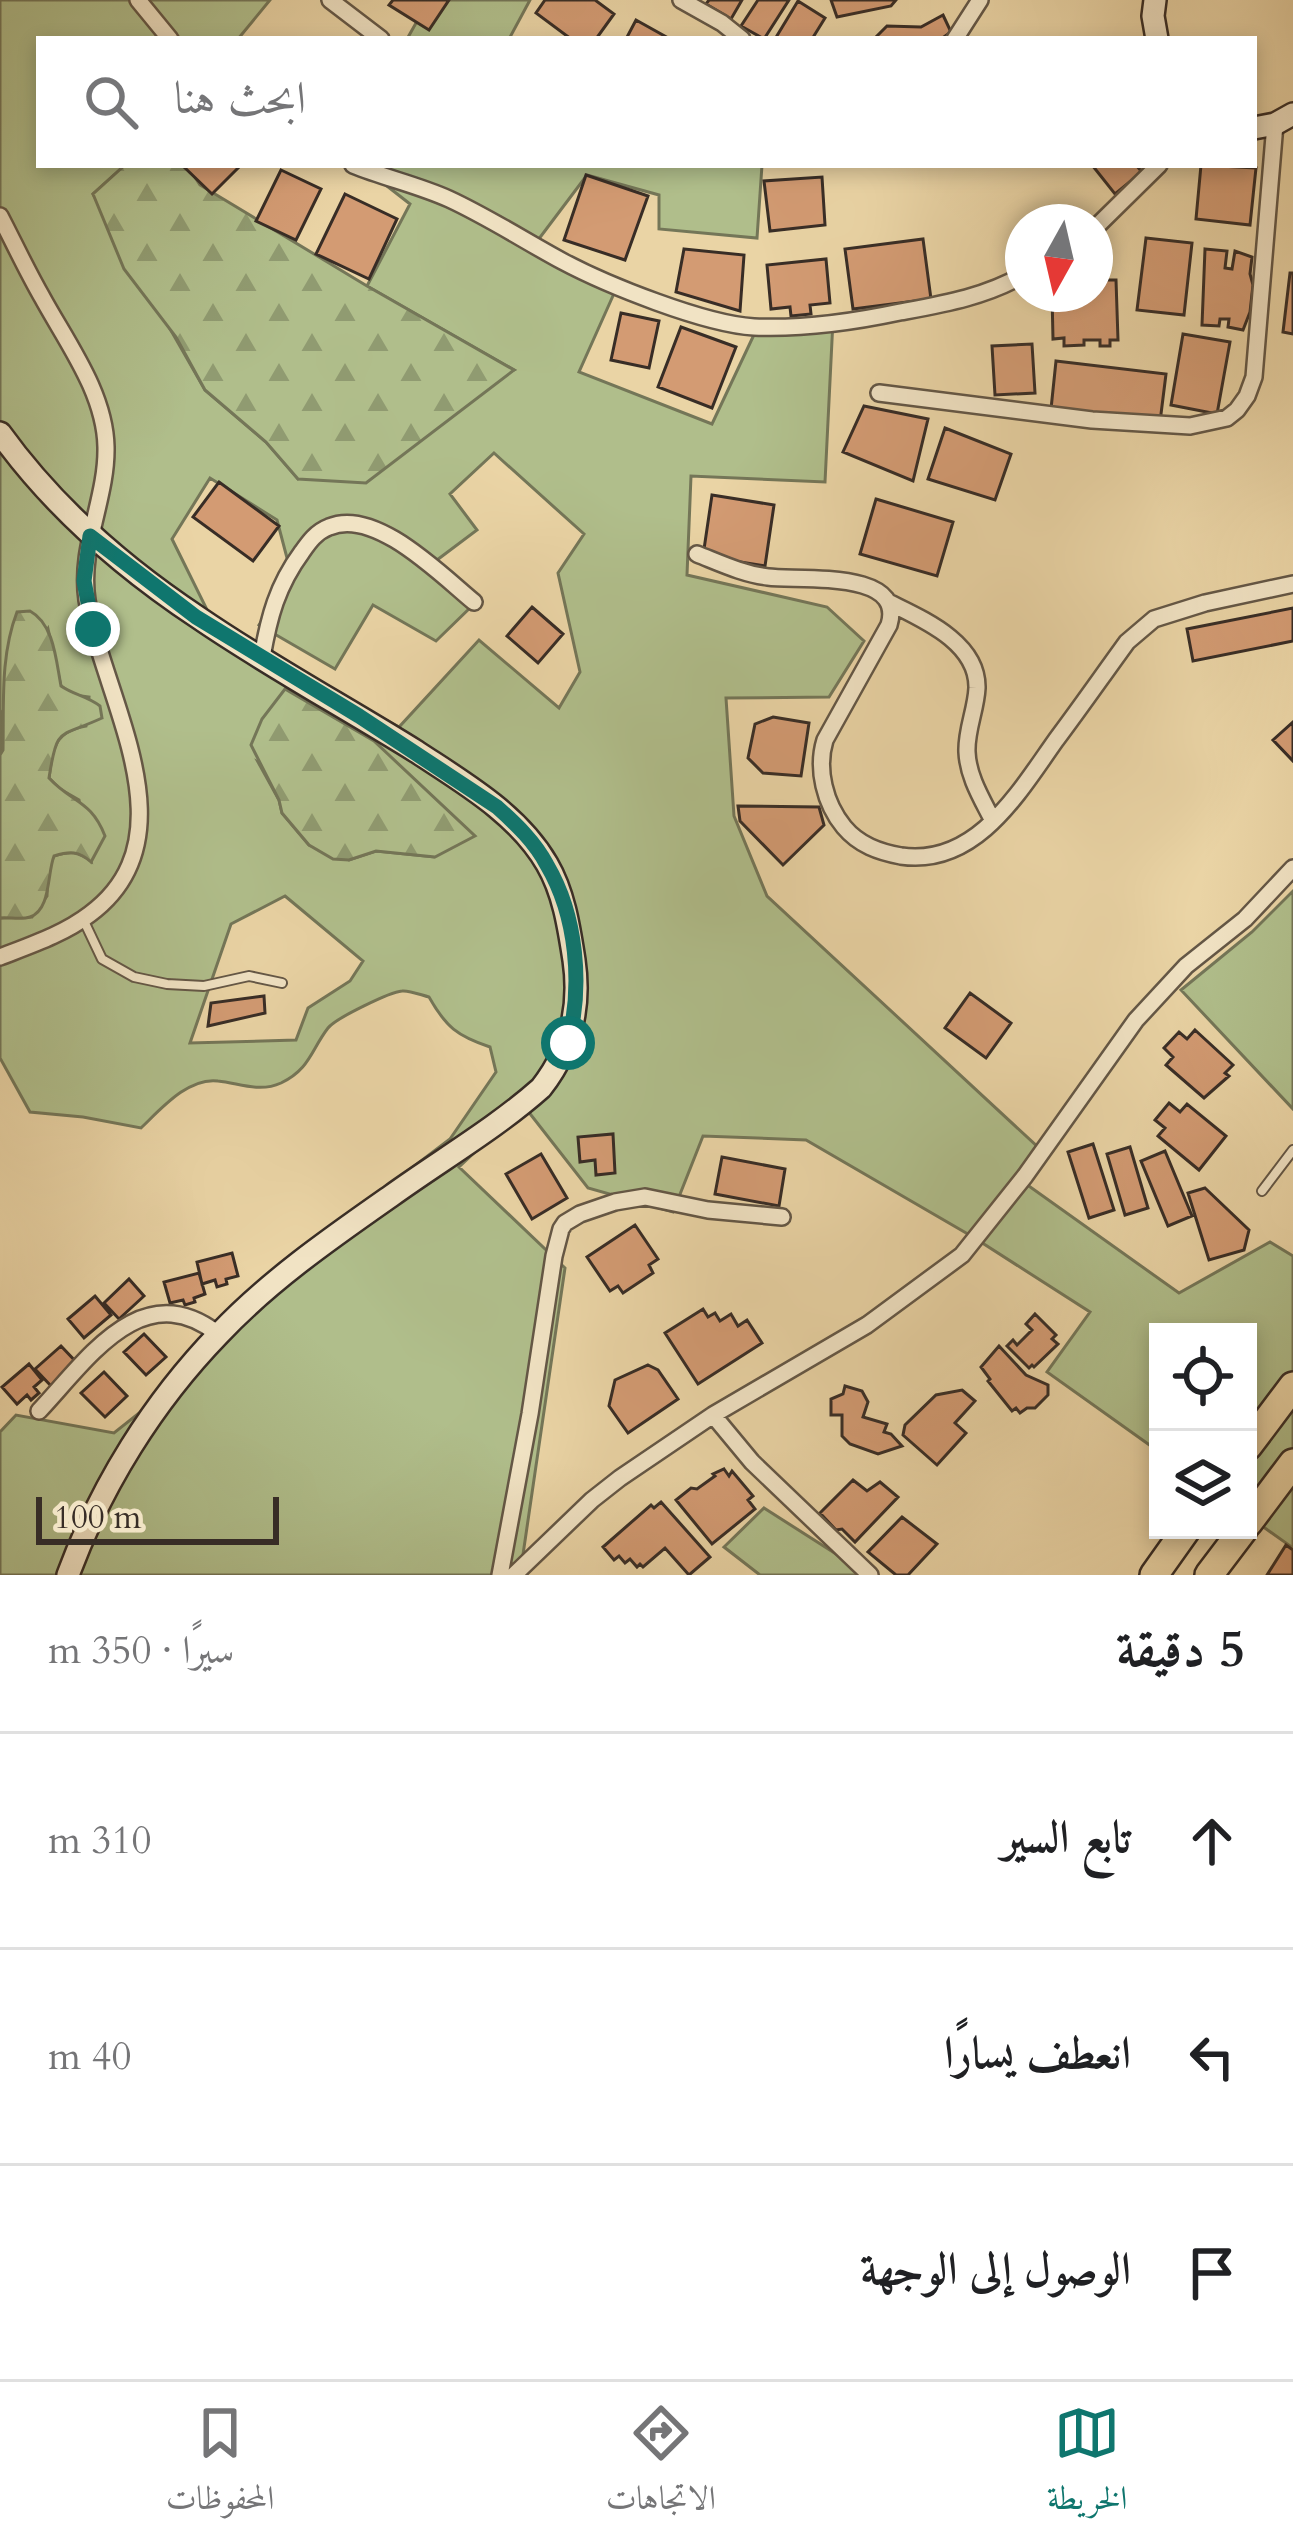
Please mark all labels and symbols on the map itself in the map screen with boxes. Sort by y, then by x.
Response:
north arrow [1005,204,1113,312]
route end [66,602,120,656]
route start [541,1016,595,1070]
scale bar [36,1491,279,1544]

